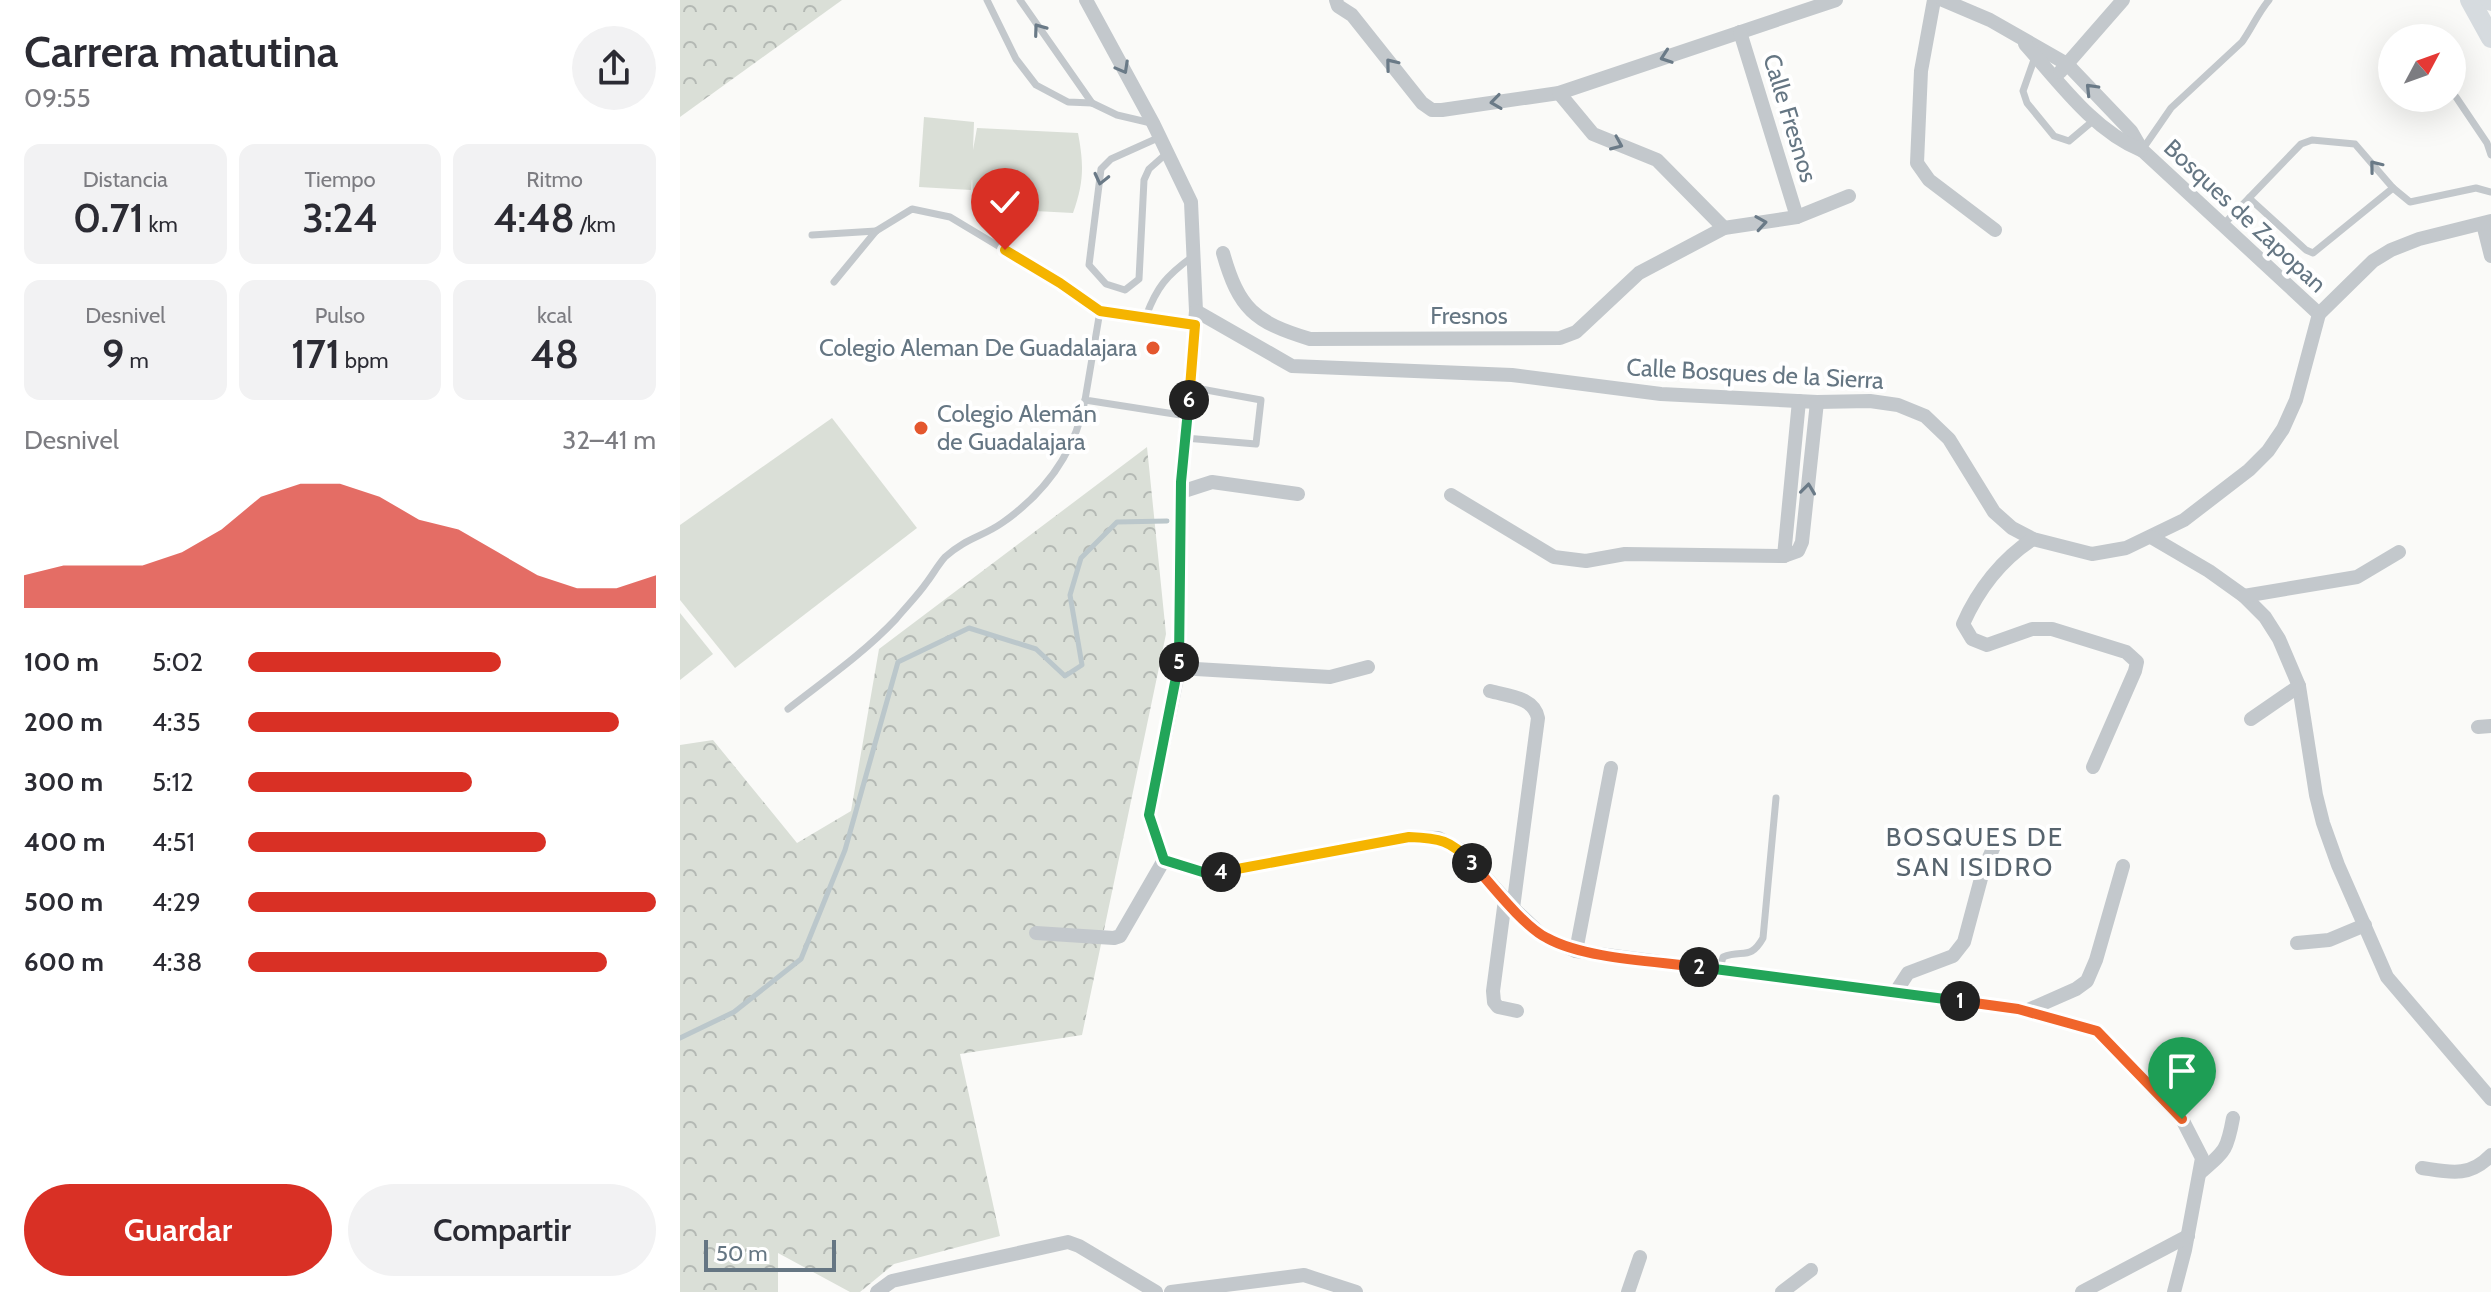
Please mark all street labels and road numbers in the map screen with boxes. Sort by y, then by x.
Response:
street label: Calle Fresnos [1757,50,1824,186]
street label: Bosques de Zapopan [2158,133,2333,298]
street label: Fresnos [1430,301,1508,330]
street label: Calle Bosques de la Sierra [1626,352,1885,395]

